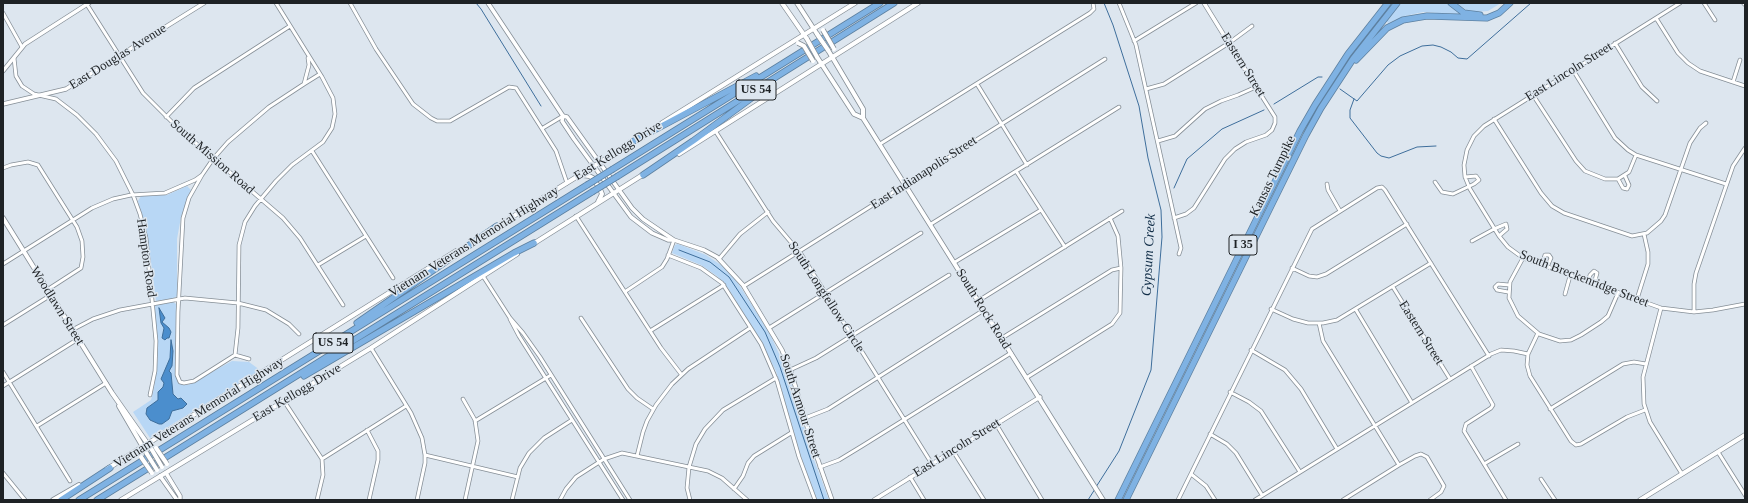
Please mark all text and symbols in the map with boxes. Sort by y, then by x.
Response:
street label: East Douglas Avenue [67,21,169,93]
street label: Eastern Street [1217,30,1269,100]
street label: East Lincoln Street [1523,39,1615,105]
road number: US 54 [736,80,776,100]
street label: South Mission Road [167,116,257,198]
street label: East Kellogg Drive [571,118,665,184]
street label: East Indianapolis Street [868,133,980,213]
street label: Kansas Turnpike [1247,133,1299,219]
street label: Vietnam Veterans Memorial Highway [386,183,562,301]
water label: Gypsum Creek [1138,213,1160,297]
street label: Hampton Road [133,218,159,298]
road number: I 35 [1229,235,1257,255]
street label: South Longfellow Circle [784,239,868,355]
street label: South Breckenridge Street [1517,247,1651,311]
street label: Woodlawn Street [27,264,87,348]
street label: South Rock Road [952,266,1014,352]
street label: Eastern Street [1395,298,1447,368]
road number: US 54 [313,333,353,353]
street label: South Armour Street [776,352,824,460]
street label: Vietnam Veterans Memorial Highway [111,354,287,472]
street label: East Kellogg Drive [250,360,344,426]
street label: East Lincoln Street [911,415,1003,481]

